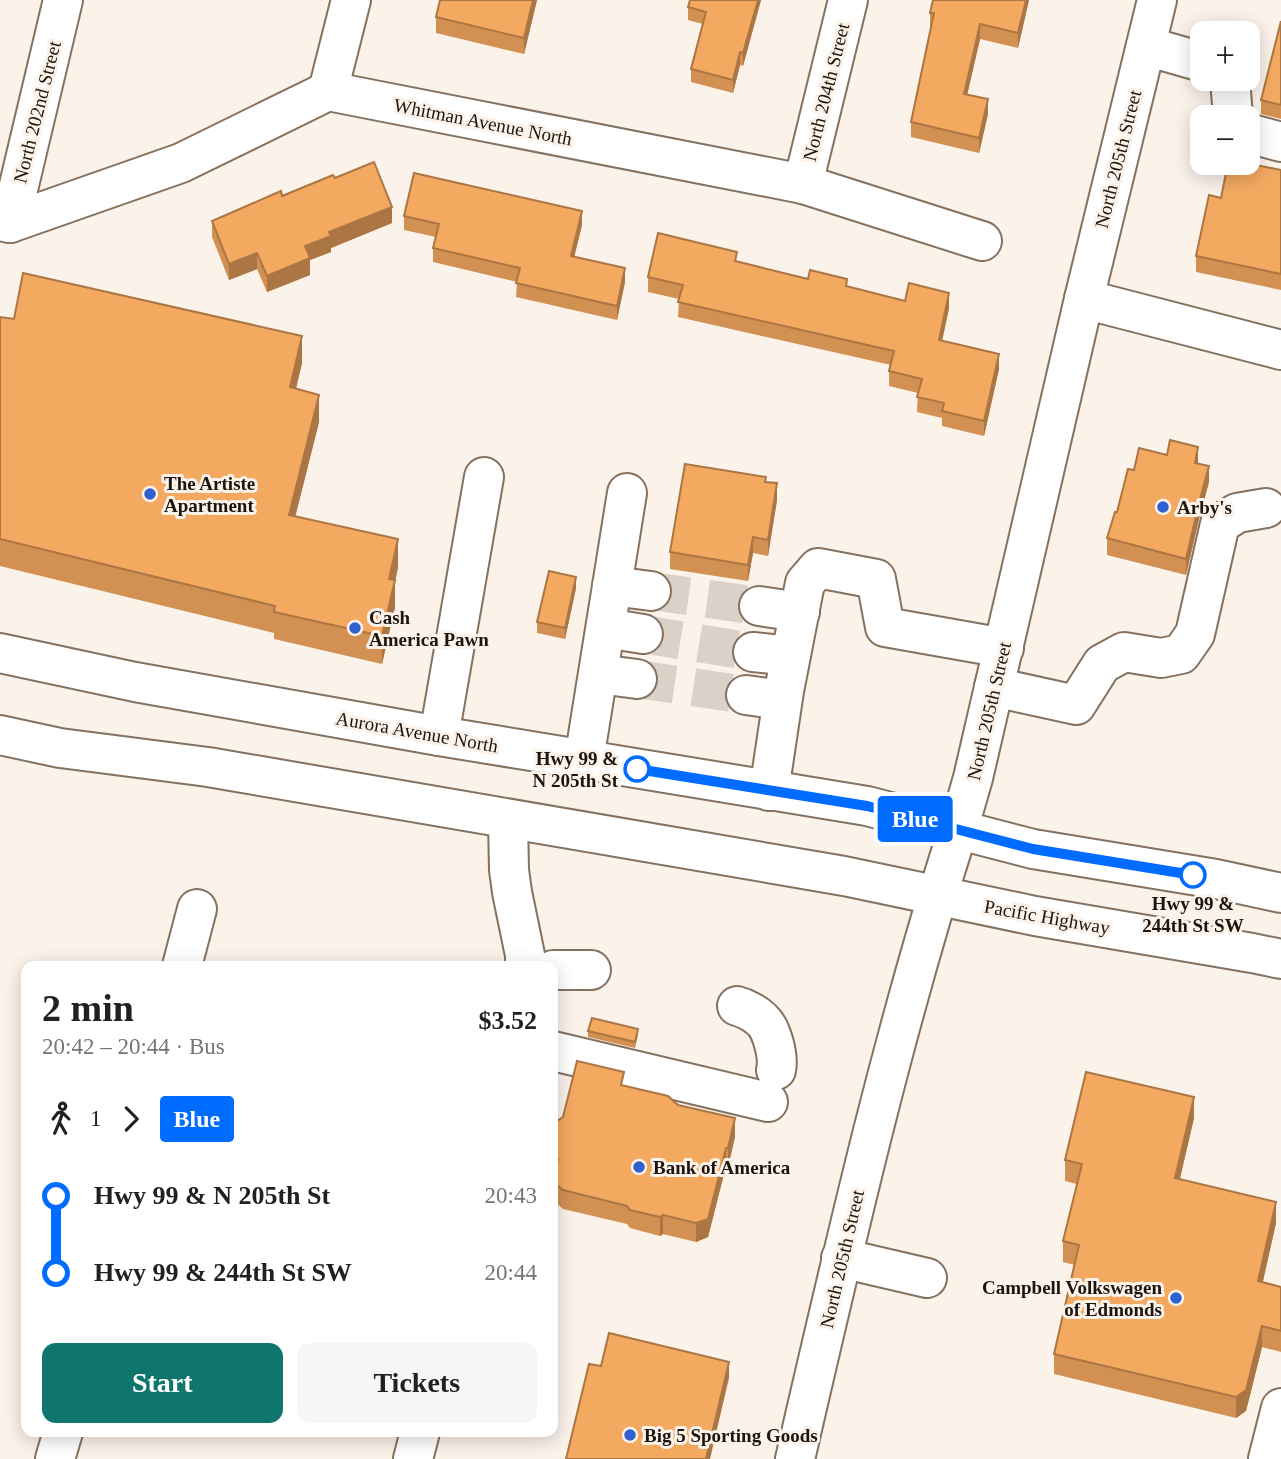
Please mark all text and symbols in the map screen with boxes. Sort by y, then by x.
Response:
street label: North 204th Street [799,20,853,163]
map controls [1190,21,1260,175]
button: + [1190,21,1260,91]
street label: North 202nd Street [9,38,65,185]
street label: North 205th Street [1091,87,1145,230]
street label: Whitman Avenue North [392,94,574,150]
button: − [1190,105,1260,175]
place label: The Artiste Apartment [164,473,255,516]
marker: The Artiste Apartment [142,486,158,502]
place label: Arby's [1177,497,1232,518]
marker: Arby's [1155,499,1171,515]
place label: Cash America Pawn [369,607,489,650]
marker: Cash America Pawn [347,620,363,636]
street label: North 205th Street [963,639,1015,782]
street label: Aurora Avenue North [334,707,500,757]
place label: Hwy 99 & N 205th St [532,748,619,791]
marker: Hwy 99 & N 205th St [624,756,650,782]
line badge: Blue [866,796,964,842]
text: Blue [892,806,938,832]
marker: Hwy 99 & 244th St SW [1180,862,1206,888]
place label: Hwy 99 & 244th St SW [1142,893,1244,936]
street label: Pacific Highway [983,896,1112,938]
text: 2 min [42,987,134,1029]
text: $3.52 [479,1006,537,1035]
text: 20:42 – 20:44 · Bus [42,1034,225,1059]
icon: walk [42,1100,80,1138]
icon: forward [112,1100,150,1138]
text: 1 [90,1106,102,1131]
text: Blue [174,1106,220,1132]
place label: Bank of America [653,1157,791,1178]
marker: Bank of America [631,1159,647,1175]
text: Hwy 99 & N 205th St [94,1181,330,1210]
text: 20:43 [485,1183,537,1208]
street label: North 205th Street [816,1187,868,1330]
text: Hwy 99 & 244th St SW [94,1258,352,1287]
text: 20:44 [485,1260,537,1285]
place label: Campbell Volkswagen of Edmonds [982,1277,1162,1320]
marker: Campbell Volkswagen of Edmonds [1168,1290,1184,1306]
button: Start [42,1343,283,1423]
button: Tickets [297,1343,537,1423]
place label: Big 5 Sporting Goods [644,1425,818,1446]
marker: Big 5 Sporting Goods [622,1427,638,1443]

